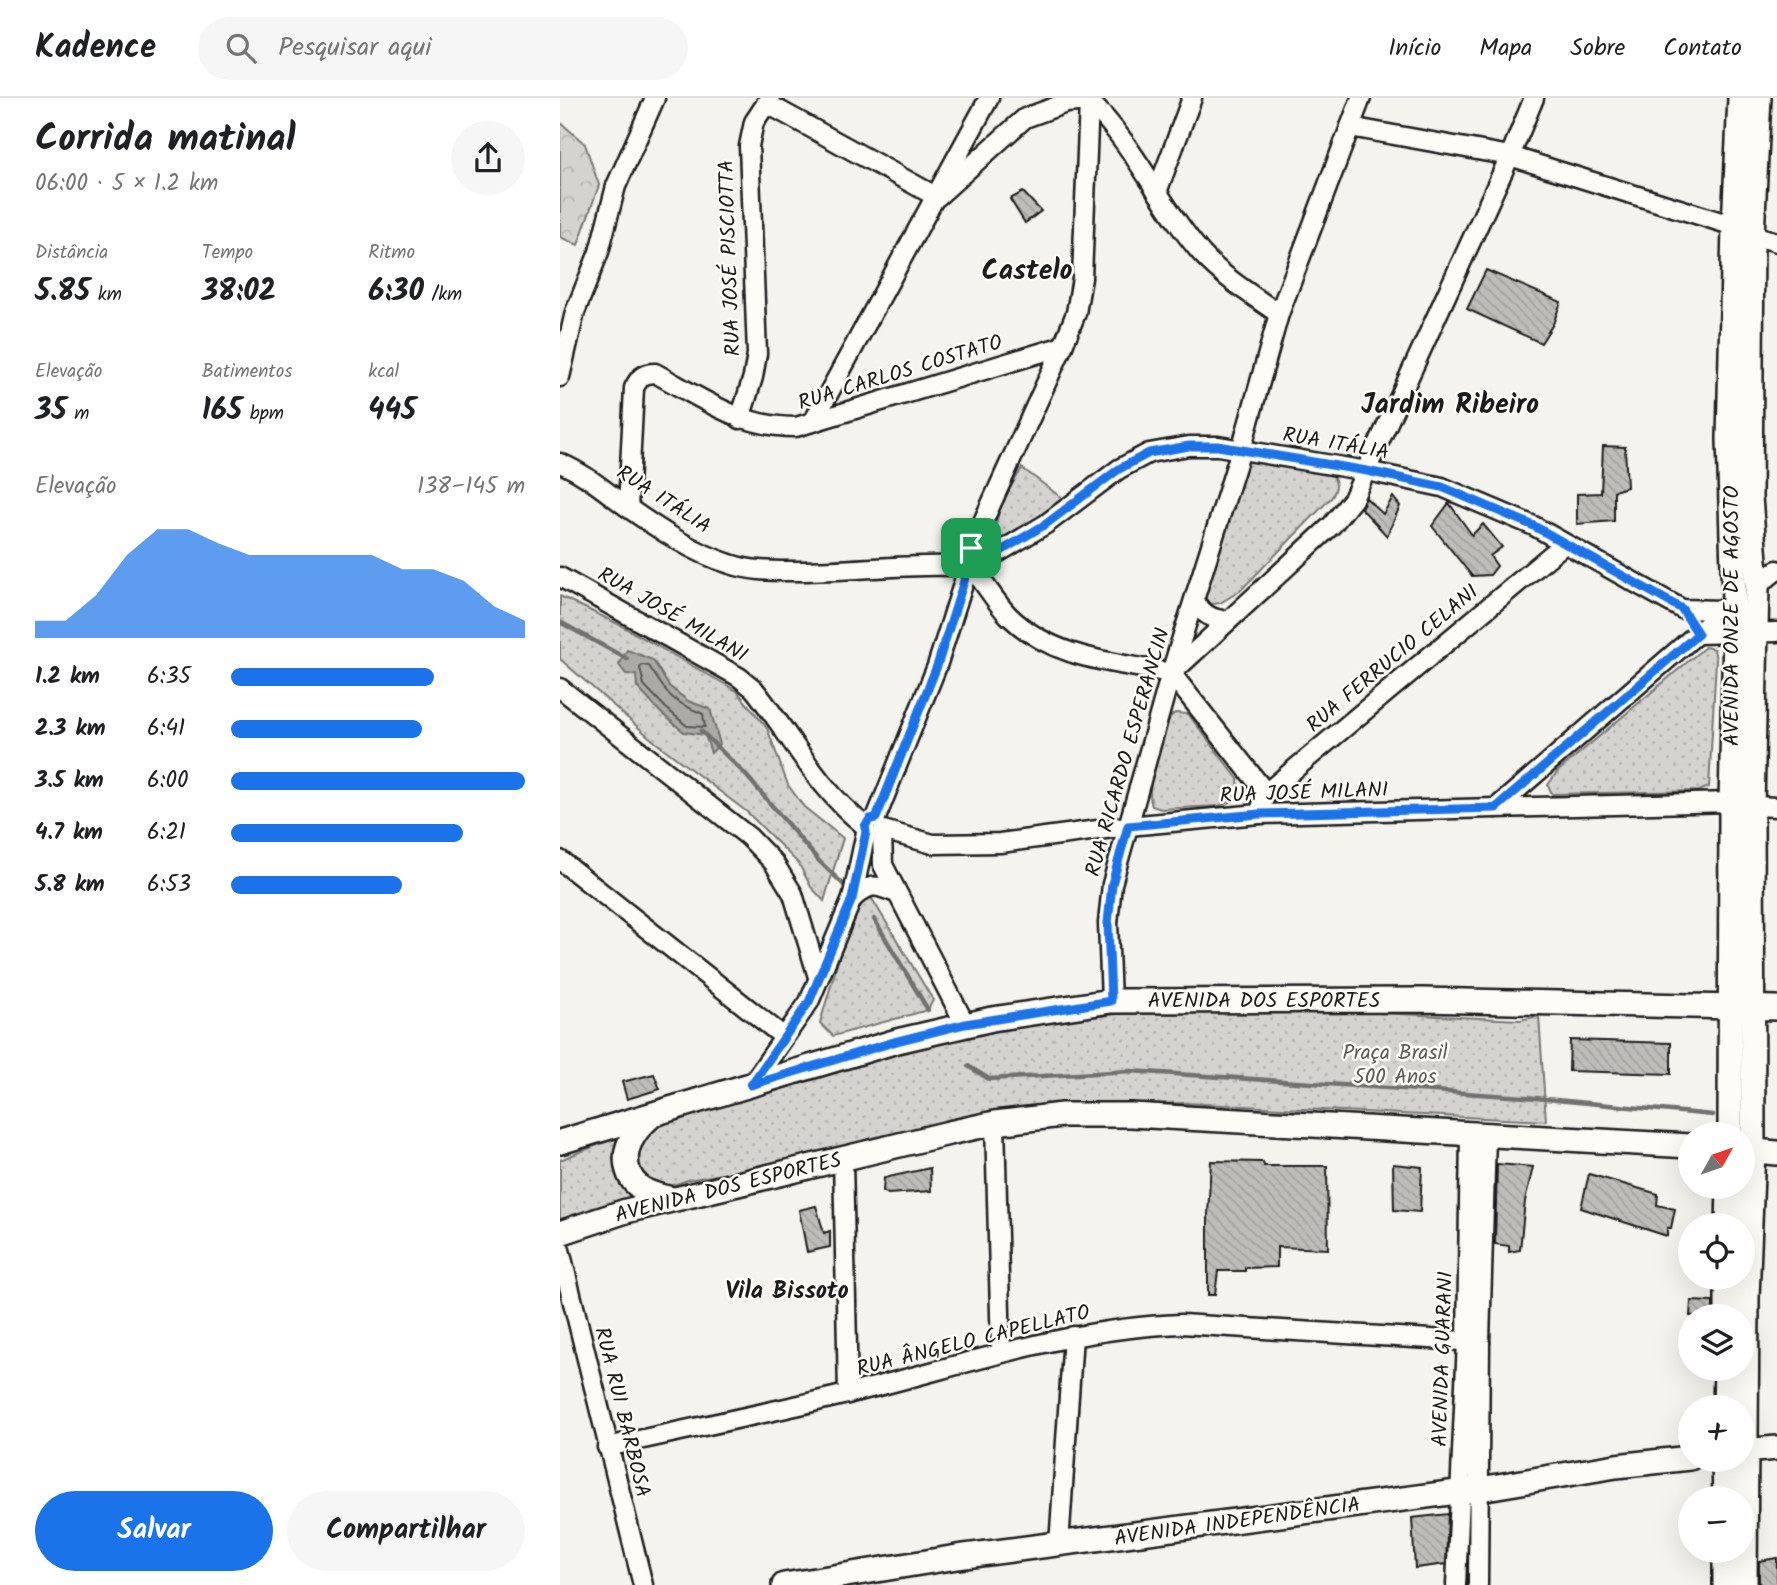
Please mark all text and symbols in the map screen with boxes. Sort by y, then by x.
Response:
search box [198,17,688,80]
text: Kadence [35,22,156,75]
text: Pesquisar aqui [278,27,432,69]
icon: search [222,29,260,67]
text: Início [1388,29,1441,68]
text: Mapa [1479,29,1532,68]
text: Sobre [1570,29,1625,68]
text: Contato [1663,29,1742,68]
text: Corrida matinal [35,110,296,170]
button: share [451,121,525,195]
street label: RUA JOSÉ PISCIOTTA [711,159,750,357]
text: 06:00 · 5 × 1.2 km [35,166,218,202]
text: Distância [35,238,108,268]
text: Tempo [202,238,253,268]
text: Ritmo [368,238,415,268]
district label: Castelo [981,249,1073,294]
text: 5.85 [35,268,90,316]
text: 38:02 [202,268,276,316]
text: 6:30 [368,268,424,316]
text: km [90,280,122,310]
text: /km [424,280,462,310]
street label: RUA CARLOS COSTATO [794,327,1007,420]
text: Elevação [35,357,102,387]
text: Batimentos [202,357,292,387]
text: kcal [368,357,399,387]
district label: Jardim Ribeiro [1361,383,1539,428]
text: 35 [35,387,67,435]
text: 165 [202,387,242,435]
text: 445 [368,387,416,435]
text: m [67,399,89,429]
text: bpm [242,399,284,429]
street label: RUA ITÁLIA [1280,419,1391,470]
street label: RUA ITÁLIA [609,457,717,543]
text: Elevação [35,469,117,505]
text: 138–145 m [417,469,525,505]
street label: AVENIDA ONZE DE AGOSTO [1716,486,1749,746]
pin [941,518,1001,578]
icon: arrive [952,529,990,567]
street label: RUA JOSÉ MILANI [591,559,754,672]
street label: RUA FERRUCIO CELANI [1299,577,1487,741]
street label: RUA RICARDO ESPERANCIN [1077,624,1180,880]
text: 1.2 km [35,659,100,695]
text: 6:35 [147,659,191,695]
text: 2.3 km [35,711,105,747]
text: 6:41 [147,711,185,747]
text: 3.5 km [35,763,104,799]
text: 6:00 [147,763,188,799]
street label: RUA JOSÉ MILANI [1219,774,1389,813]
text: 4.7 km [35,815,103,851]
text: 6:21 [147,815,186,851]
text: 5.8 km [35,867,105,903]
text: 6:53 [147,867,191,903]
street label: AVENIDA DOS ESPORTES [1148,985,1380,1018]
park label: Praça Brasil 500 Anos [1342,1037,1448,1094]
north arrow [1678,1122,1755,1199]
map controls [1678,1122,1755,1563]
street label: AVENIDA DOS ESPORTES [612,1144,845,1233]
button: locate [1678,1213,1755,1290]
street label: AVENIDA GUARANI [1424,1271,1463,1447]
district label: Vila Bissoto [725,1272,849,1311]
street label: RUA ÂNGELO CAPELLATO [853,1296,1094,1386]
button: layers [1678,1304,1755,1381]
street label: RUA RUI BARBOSA [584,1324,659,1501]
button: + [1678,1395,1755,1472]
button: − [1678,1486,1755,1563]
street label: AVENIDA INDEPENDÊNCIA [1112,1489,1362,1556]
button: Salvar [35,1491,273,1571]
button: Compartilhar [287,1491,525,1571]

